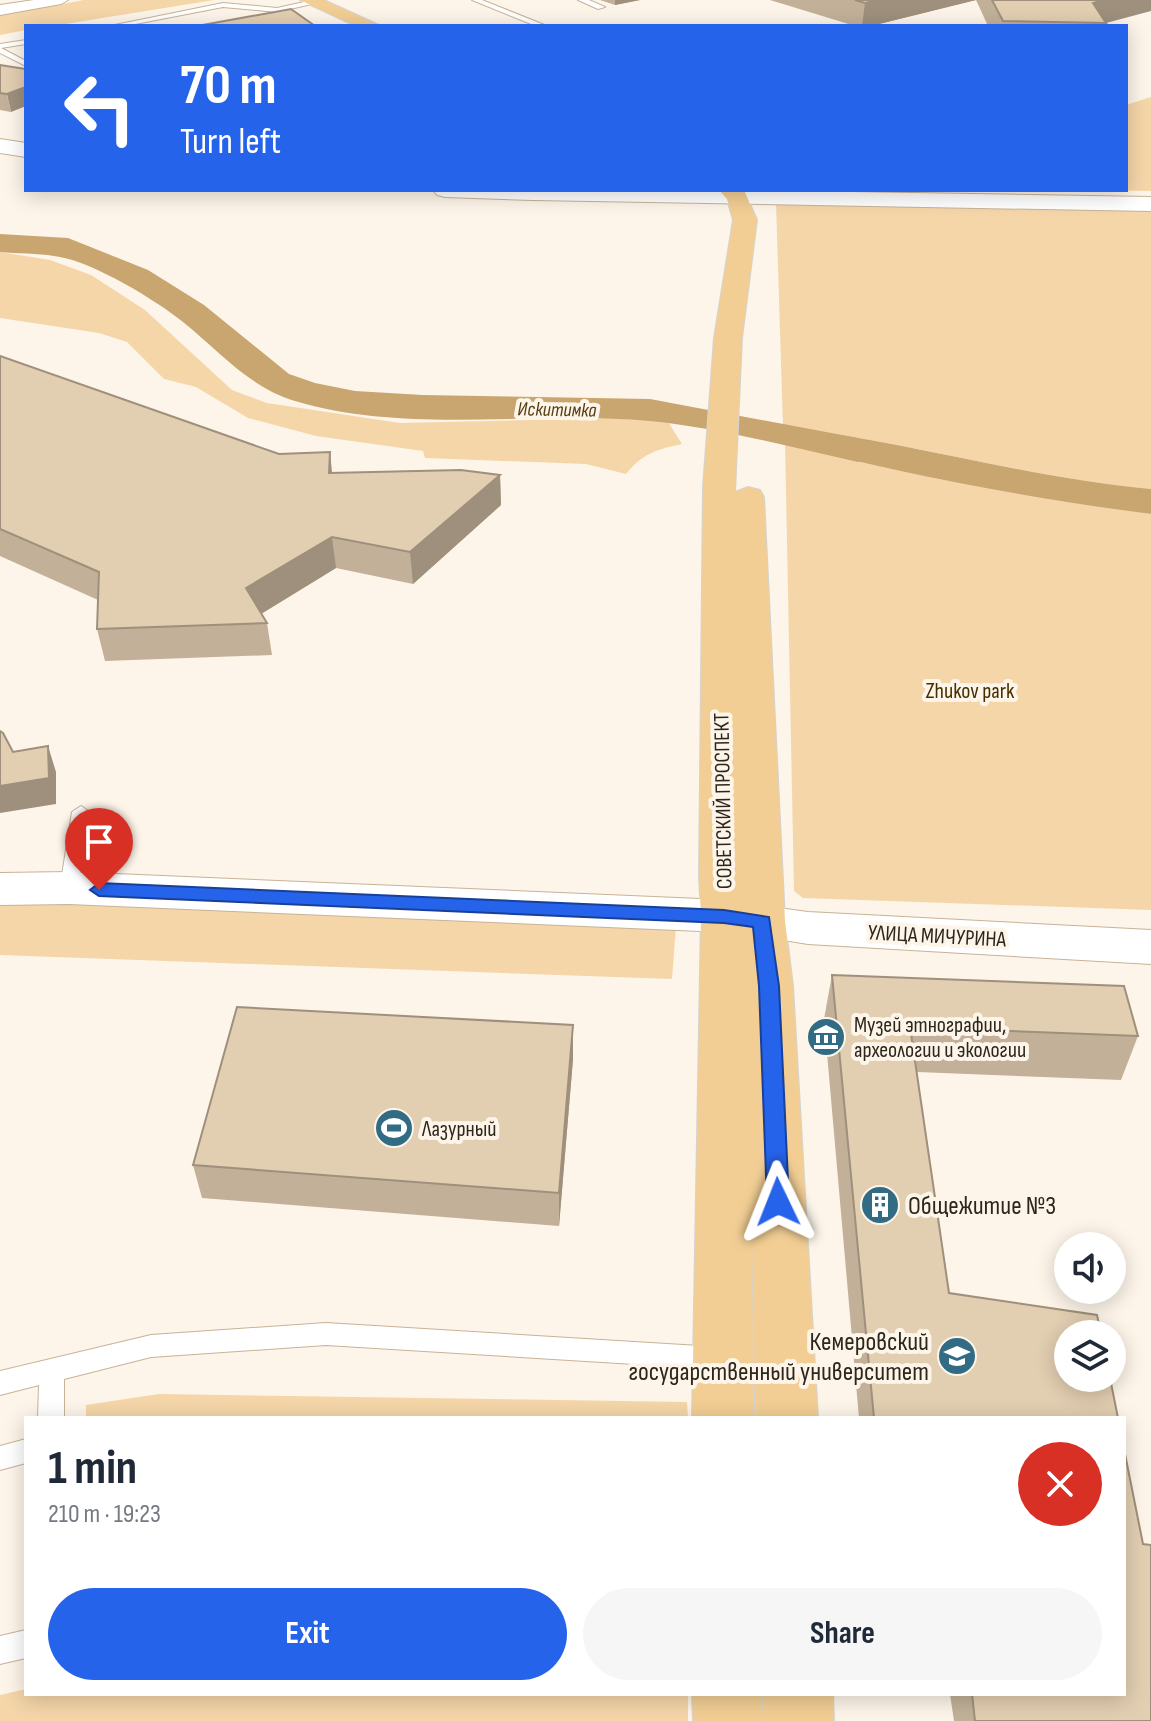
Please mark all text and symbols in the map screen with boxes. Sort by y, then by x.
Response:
text: 70 m [180,53,277,120]
icon: left [48,56,152,160]
text: Turn left [180,121,281,164]
water label: Искитимка [517,397,597,423]
park label: Zhukov park [925,678,1015,705]
street label: СОВЕТСКИЙ ПРОСПЕКТ [708,713,739,889]
pin [65,808,133,890]
icon: arrive [77,820,121,864]
street label: УЛИЦА МИЧУРИНА [867,919,1007,954]
place label: Музей этнографии, археологии и экологии [854,1012,1026,1064]
museum icon: Музей этнографии, археологии и экологии [805,1016,847,1058]
sports icon: Лазурный [373,1107,415,1149]
place label: Лазурный [421,1116,497,1143]
position arrow [736,1160,820,1244]
building icon: Общежитие №3 [859,1184,901,1226]
place label: Общежитие №3 [908,1191,1056,1222]
map controls [1054,1232,1126,1392]
button: sound [1054,1232,1126,1304]
button: layers [1054,1320,1126,1392]
place label: Кемеровский государственный университет [628,1327,929,1388]
school or university icon: Кемеровский государственный университет [936,1335,978,1377]
text: 1 min [48,1440,137,1497]
button: close [1018,1442,1102,1526]
text: 210 m · 19:23 [48,1499,161,1530]
button: Exit [48,1588,567,1680]
button: Share [583,1588,1102,1680]

